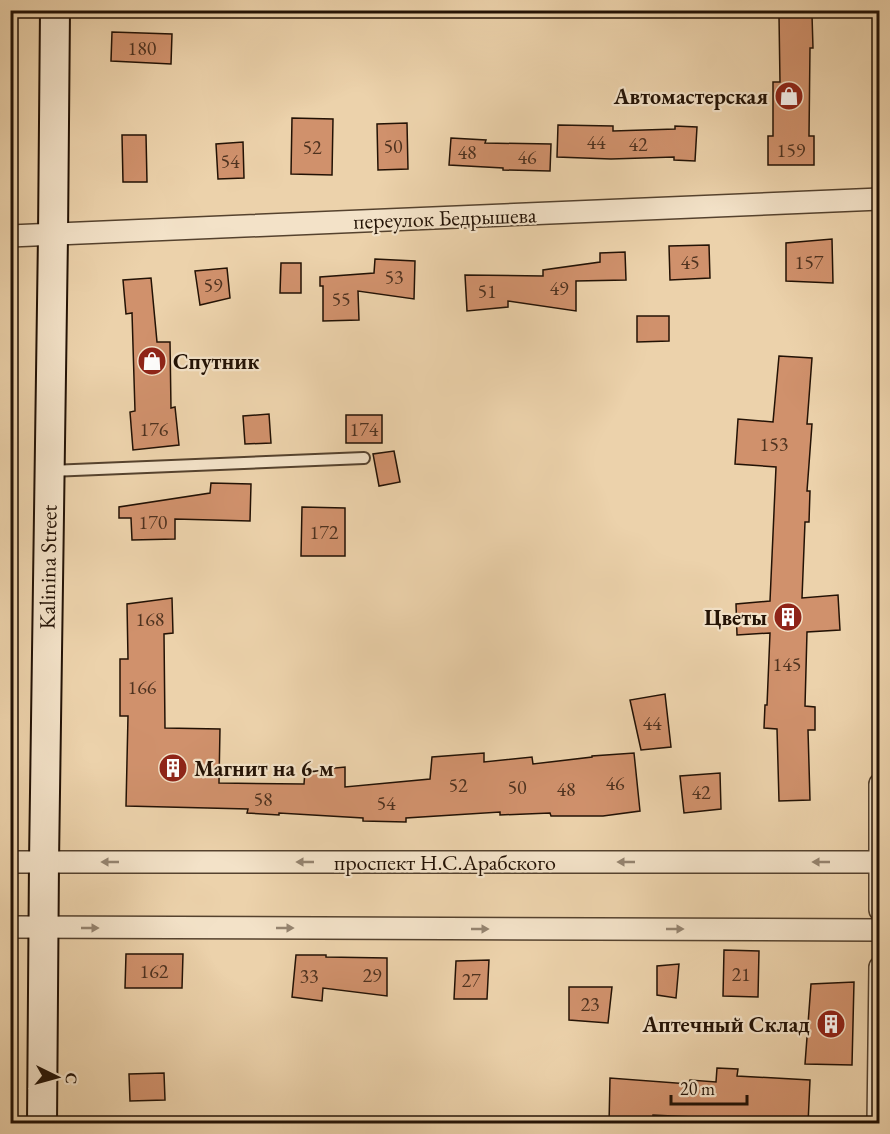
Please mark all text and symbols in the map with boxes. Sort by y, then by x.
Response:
house number: 180 [128,35,157,61]
shop icon: Автомастерская [773,80,805,112]
place label: Автомастерская [613,82,768,111]
house number: 44 [586,129,606,155]
house number: 42 [628,131,648,157]
house number: 50 [383,133,403,159]
house number: 52 [302,134,322,160]
house number: 159 [777,137,806,163]
house number: 48 [457,139,477,165]
house number: 46 [517,144,537,170]
house number: 54 [220,148,240,174]
street label: переулок Бедрышева [353,200,537,236]
house number: 45 [680,249,700,275]
house number: 157 [795,249,824,275]
house number: 53 [384,264,404,290]
house number: 59 [203,272,223,298]
house number: 49 [549,275,569,301]
house number: 51 [477,278,497,304]
house number: 55 [331,286,351,312]
shop icon: Спутник [136,345,168,377]
place label: Спутник [173,347,260,376]
house number: 176 [140,416,169,442]
house number: 174 [350,416,379,442]
house number: 153 [760,431,788,457]
street label: Kalinina Street [32,504,64,630]
house number: 170 [139,509,168,535]
house number: 172 [310,519,339,545]
building icon: Цветы [772,601,804,633]
place label: Цветы [704,603,767,632]
house number: 168 [136,606,164,632]
house number: 145 [773,651,801,677]
house number: 166 [128,674,157,700]
house number: 44 [642,710,662,736]
building icon: Магнит на 6-м [157,752,189,784]
place label: Магнит на 6-м [194,754,334,783]
house number: 46 [605,770,625,796]
house number: 52 [448,772,468,798]
house number: 50 [507,774,527,800]
house number: 48 [556,776,576,802]
house number: 42 [691,779,711,805]
house number: 58 [253,786,273,812]
house number: 54 [376,790,396,816]
street label: проспект Н.С.Арабского [334,848,556,877]
one-way arrow [101,857,120,867]
one-way arrow [296,857,315,867]
one-way arrow [617,857,636,867]
one-way arrow [812,857,831,867]
one-way arrow [80,923,99,933]
one-way arrow [275,923,294,933]
one-way arrow [470,924,489,934]
one-way arrow [665,924,684,934]
house number: 162 [140,958,169,984]
house number: 21 [731,961,751,987]
house number: 29 [362,962,382,988]
house number: 33 [299,963,319,989]
house number: 27 [461,967,481,993]
house number: 23 [580,991,600,1017]
building icon: Аптечный Склад [815,1008,847,1040]
place label: Аптечный Склад [641,1010,810,1039]
north arrow [27,1047,87,1107]
scale bar [671,1068,748,1106]
text: С [60,1072,82,1085]
text: 20 m [680,1077,715,1100]

